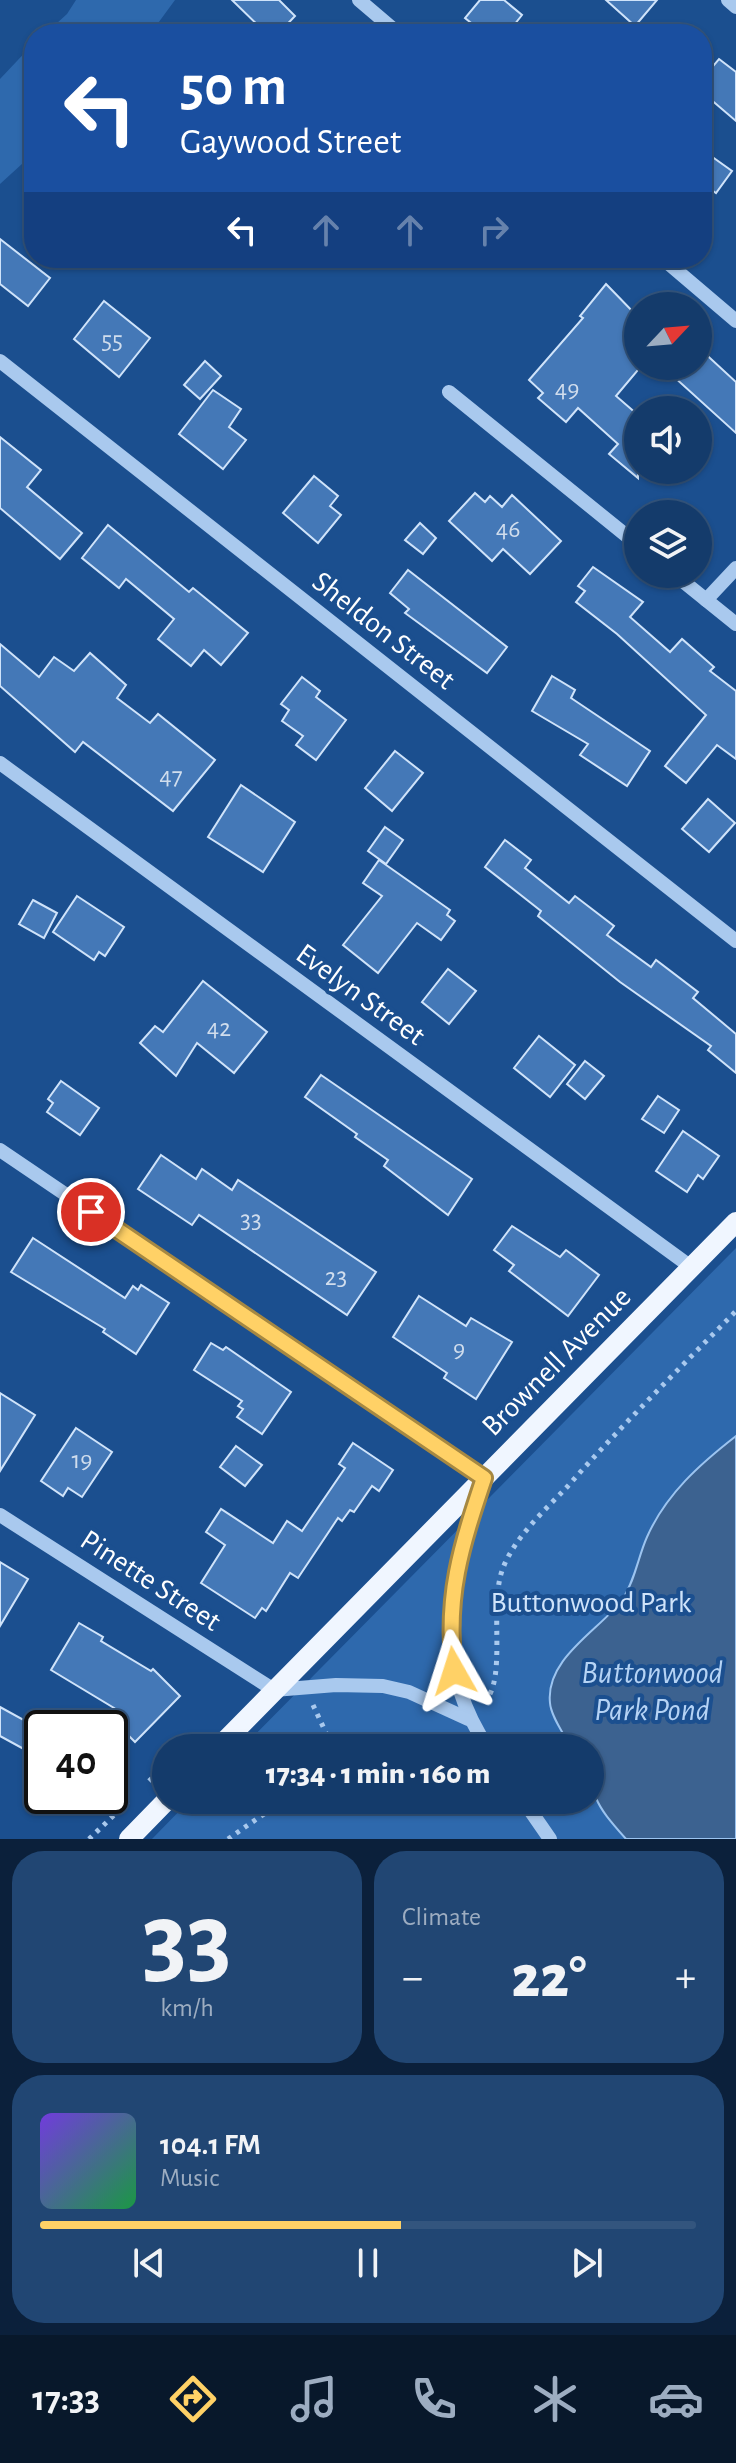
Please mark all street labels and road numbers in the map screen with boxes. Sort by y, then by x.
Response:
street label: Sheldon Street [306,566,461,696]
street label: Evelyn Street [291,938,431,1052]
street label: Brownell Avenue [477,1282,637,1442]
street label: Pinette Street [75,1525,226,1637]

